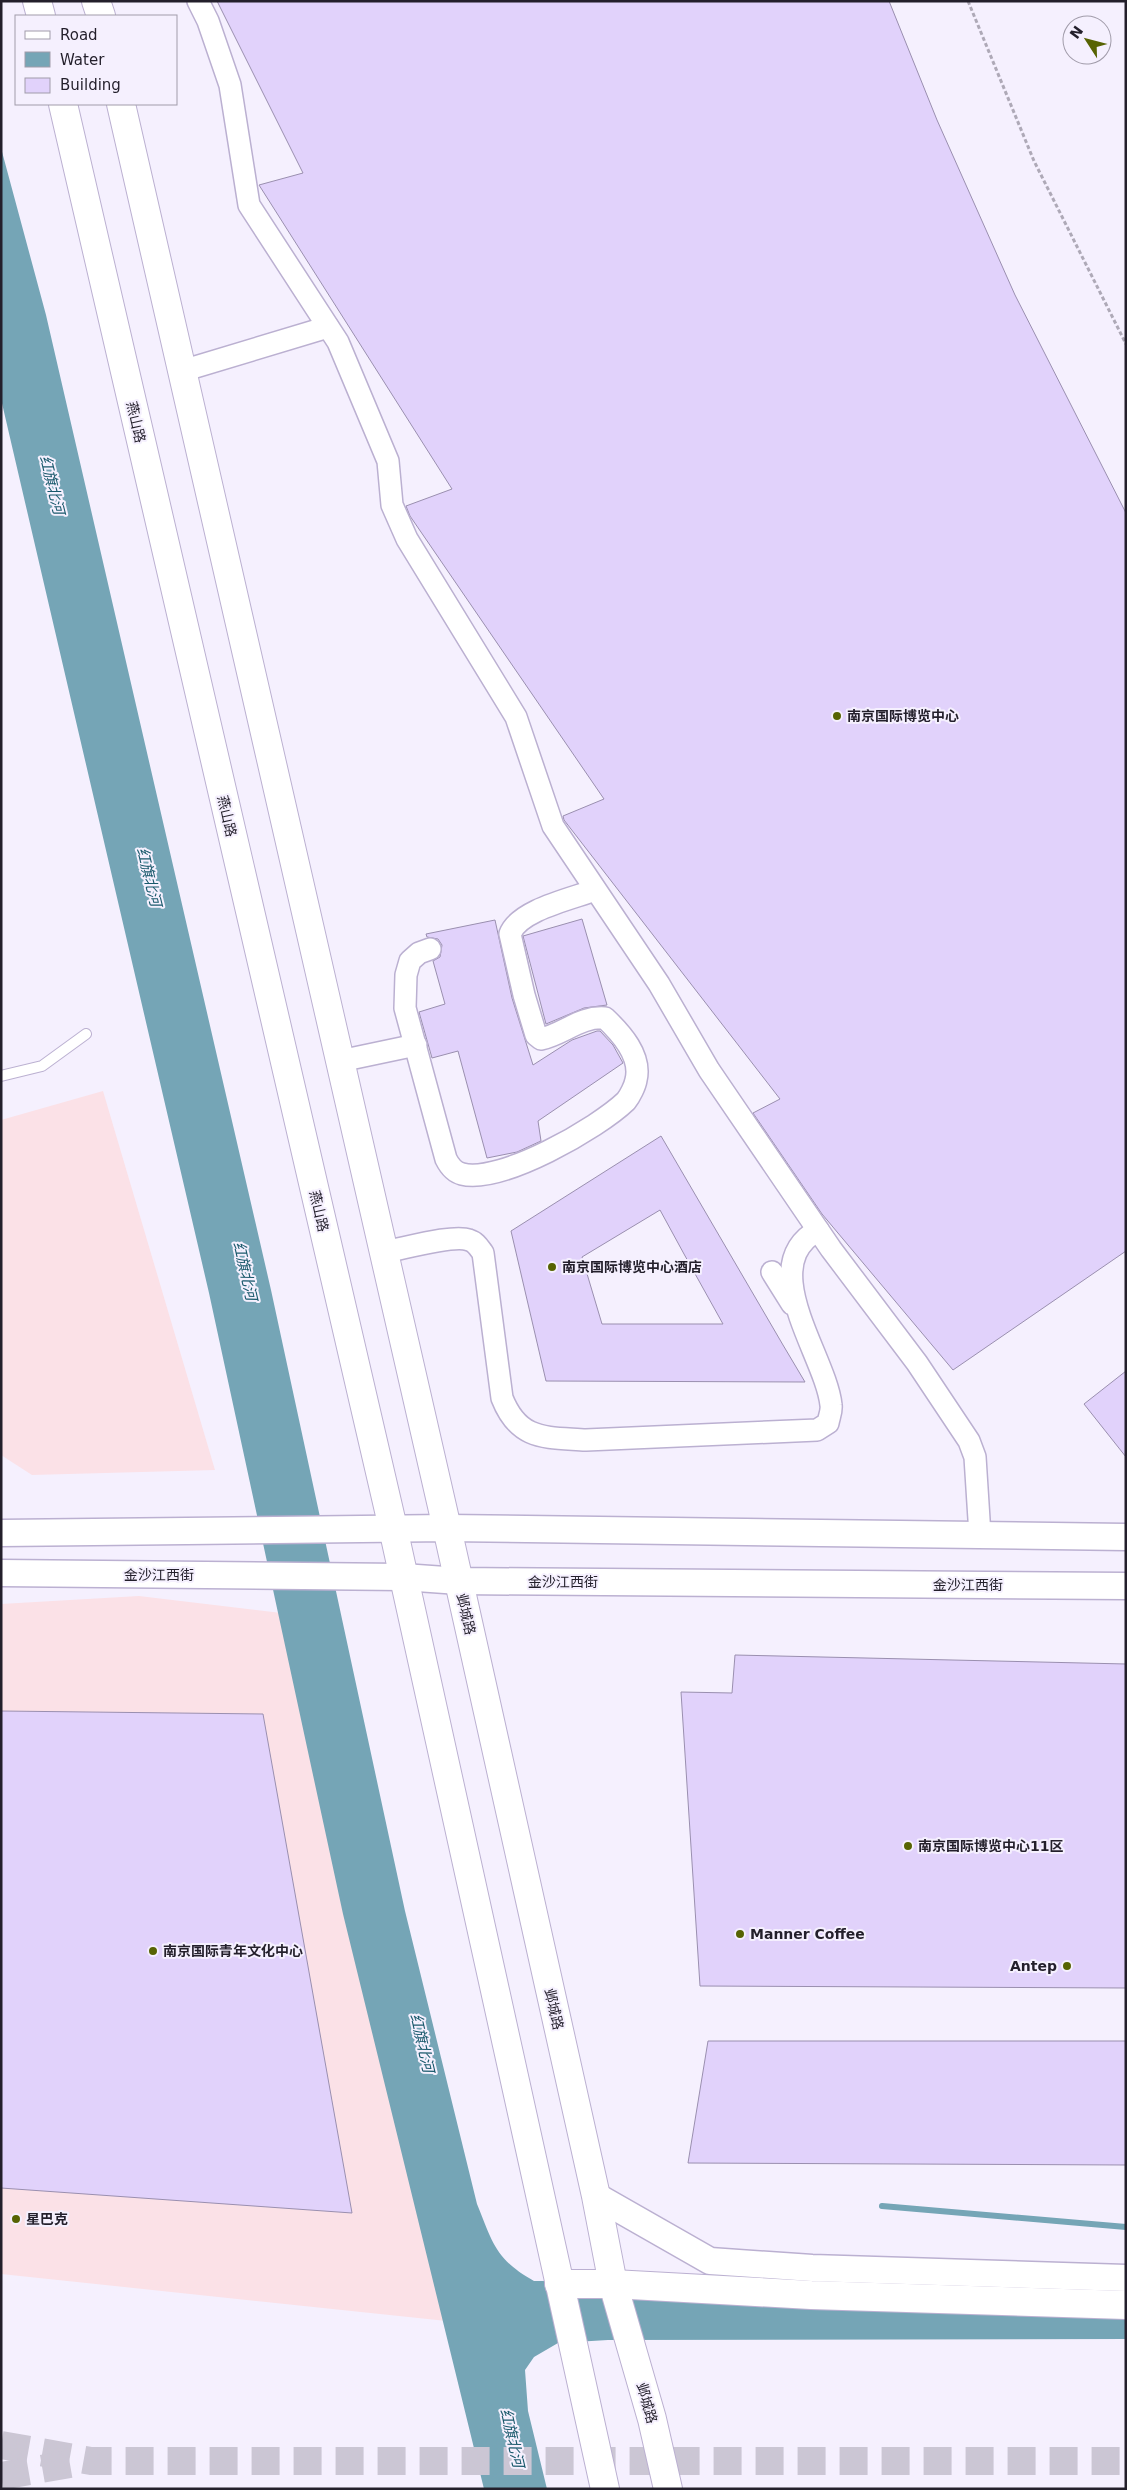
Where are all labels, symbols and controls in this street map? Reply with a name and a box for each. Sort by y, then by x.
legend [15,15,178,105]
north arrow [1062,15,1112,65]
text: N [1067,23,1086,42]
text: Road [60,26,98,44]
text: Water [60,51,105,69]
text: Building [60,76,121,94]
street label: 燕山路 [123,400,149,444]
water label: 红旗北河 [36,454,69,519]
place label: 南京国际博览中心 [847,708,959,724]
marker: 南京国际博览中心 [831,710,843,722]
street label: 燕山路 [214,794,240,838]
water label: 红旗北河 [133,846,166,911]
street label: 燕山路 [306,1189,332,1233]
water label: 红旗北河 [229,1240,261,1305]
place label: 南京国际博览中心酒店 [562,1259,702,1275]
marker: 南京国际博览中心酒店 [546,1261,558,1273]
street label: 金沙江西街 [124,1567,194,1583]
street label: 金沙江西街 [528,1574,598,1590]
street label: 金沙江西街 [933,1577,1003,1593]
street label: 邺城路 [453,1592,479,1636]
place label: 南京国际博览中心11区 [918,1838,1063,1854]
marker: 南京国际博览中心11区 [902,1840,914,1852]
place label: Manner Coffee [750,1926,865,1942]
marker: Manner Coffee [734,1928,746,1940]
place label: 南京国际青年文化中心 [163,1943,303,1959]
marker: 南京国际青年文化中心 [147,1945,159,1957]
place label: Antep [1010,1958,1057,1974]
marker: Antep [1061,1960,1073,1972]
street label: 邺城路 [541,1987,567,2031]
water label: 红旗北河 [406,2012,438,2077]
place label: 星巴克 [26,2211,68,2227]
marker: 星巴克 [10,2213,22,2225]
street label: 邺城路 [634,2381,660,2425]
water label: 红旗北河 [496,2407,528,2472]

